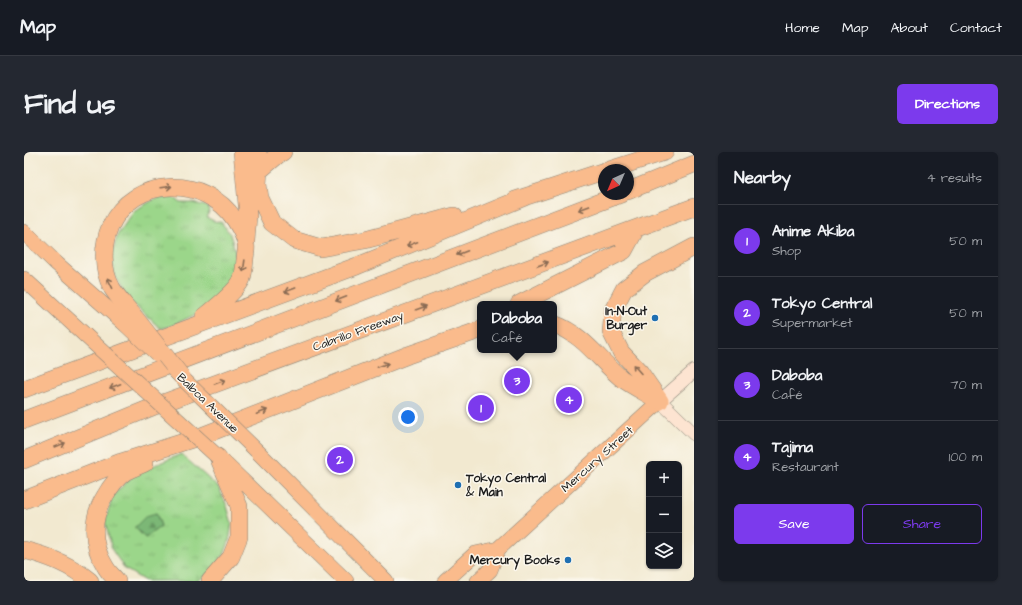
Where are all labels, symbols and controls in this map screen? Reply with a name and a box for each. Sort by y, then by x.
text: Map [20,14,56,41]
text: Home [785,18,820,38]
text: Map [842,18,868,38]
text: About [890,18,928,38]
text: Contact [950,18,1002,38]
button: Directions [897,84,998,124]
text: Find us [24,85,115,124]
north arrow [598,164,634,200]
text: Nearby [734,166,791,190]
text: 4 results [927,169,982,187]
one-way arrow [159,183,172,191]
one-way arrow [578,204,590,212]
text: Anime Akiba [772,221,854,242]
text: 1 [746,232,748,250]
text: 50 m [949,232,982,250]
one-way arrow [406,240,418,248]
text: Shop [772,242,801,260]
one-way arrow [457,250,469,258]
one-way arrow [537,259,549,267]
one-way arrow [240,260,248,273]
one-way arrow [106,278,113,290]
one-way arrow [285,287,297,295]
text: Tokyo Central [772,293,872,314]
one-way arrow [335,296,347,304]
popup [477,301,557,353]
place label: In-N-Out Burger [605,303,647,336]
one-way arrow [415,304,427,312]
text: 2 [743,304,751,322]
text: 50 m [949,304,982,322]
street label: Cabrillo Freeway [310,307,407,357]
text: Daboba [492,308,542,329]
marker: In-N-Out Burger [650,313,660,323]
text: Supermarket [772,314,853,332]
text: Café [492,329,522,347]
one-way arrow [376,360,388,368]
one-way arrow [633,365,642,375]
text: Daboba [772,365,822,386]
pin: 3 [504,366,530,396]
street label: Balboa Avenue [173,369,243,438]
text: 3 [744,376,750,394]
text: 70 m [950,376,982,394]
one-way arrow [214,378,226,386]
one-way arrow [109,382,121,390]
pin: 4 [556,385,582,415]
text: Café [772,386,803,404]
pin: 1 [468,393,494,423]
your location [398,407,418,427]
one-way arrow [255,408,267,416]
street label: Mercury Street [558,422,638,497]
text: Tajima [772,437,813,458]
one-way arrow [54,441,66,448]
pin: 2 [327,445,353,475]
text: 4 [743,448,751,466]
text: 100 m [949,448,982,466]
text: Restaurant [772,458,839,476]
map controls [646,461,682,569]
button: + [646,461,682,497]
place label: Tokyo Central & Main [465,470,546,501]
marker: Tokyo Central & Main [453,480,463,490]
button: − [646,497,682,533]
button: Save [734,504,854,544]
button: Share [862,504,982,544]
button: layers [646,533,682,569]
place label: Mercury Books [470,552,560,570]
marker: Mercury Books [563,555,573,565]

